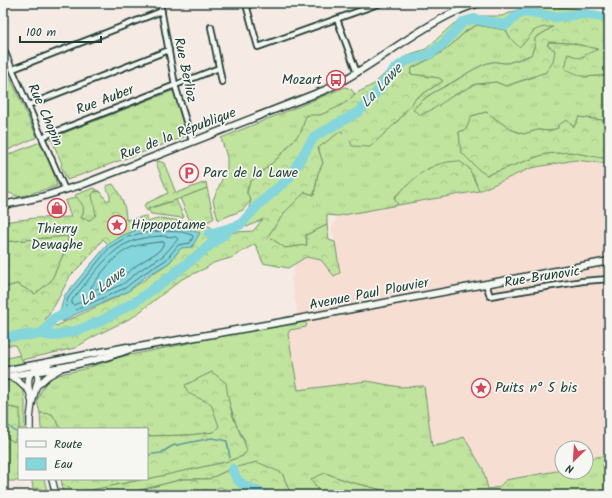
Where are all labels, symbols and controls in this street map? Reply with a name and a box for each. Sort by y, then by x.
scale bar [20,18,101,44]
text: 100 m [26,23,57,42]
street label: Rue Berlioz [167,35,203,105]
water label: La Lawe [355,57,410,114]
place label: Mozart [282,69,323,91]
bus stop icon: Mozart [325,69,347,91]
street label: Rue Auber [73,78,138,121]
street label: Rue Chopin [21,80,69,150]
street label: Rue de la République [117,101,240,166]
parking icon: Parc de la Lawe [178,162,200,184]
place label: Parc de la Lawe [203,162,299,184]
shop icon: Thierry Dewaghe [46,197,68,219]
place icon: Hippopotame [106,214,128,236]
place label: Hippopotame [131,214,207,236]
place label: Thierry Dewaghe [31,218,84,256]
street label: Rue Brunovic [503,260,581,294]
water label: La Lawe [74,261,133,313]
street label: Avenue Paul Plouvier [307,271,432,316]
place icon: Puits n° 5 bis [470,377,492,399]
place label: Puits n° 5 bis [495,377,577,399]
legend [18,428,148,480]
text: Route [54,435,83,454]
north arrow [554,440,594,480]
text: Eau [54,455,73,474]
text: N [563,459,577,478]

